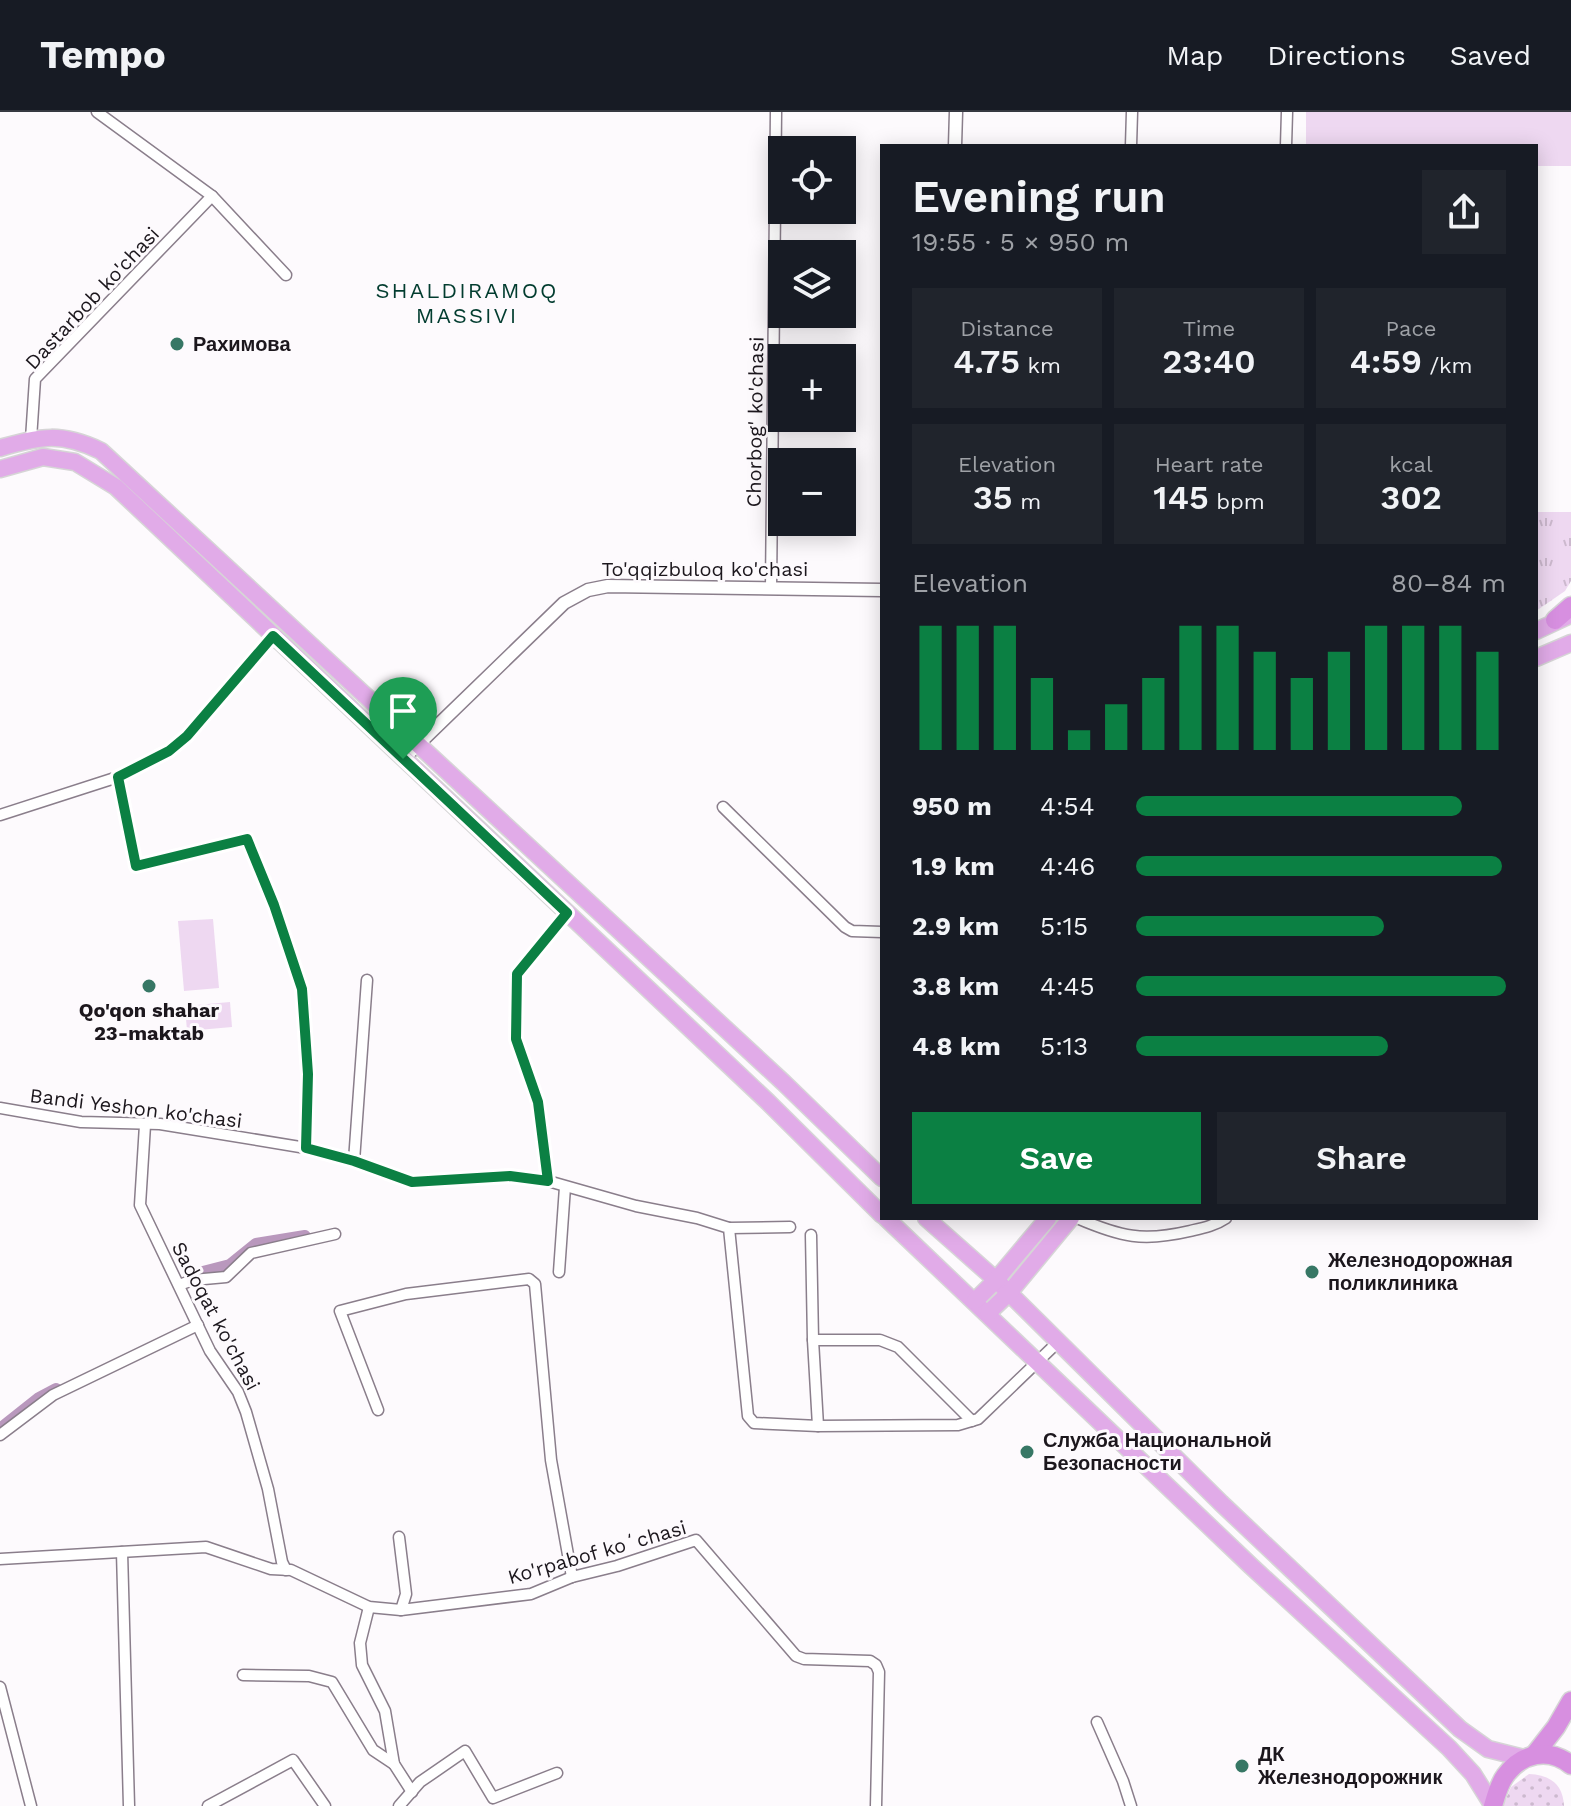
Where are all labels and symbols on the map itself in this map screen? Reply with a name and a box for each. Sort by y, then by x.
street label: Dastarbob ko'chasi [20,222,164,374]
district label: SHALDIRAMOQ MASSIVI [375,278,559,328]
place label: Рахимова [193,332,291,356]
marker: Рахимова [168,335,186,353]
street label: Chorbog' ko'chasi [742,336,768,508]
street label: To'qqizbuloq ko'chasi [602,557,808,581]
pin [369,677,437,759]
marker: Qo'qon shahar 23-maktab [140,977,158,995]
place label: Qo'qon shahar 23-maktab [79,998,220,1045]
street label: Bandi Yeshon ko'chasi [28,1083,244,1133]
street label: Sadoqat ko'chasi [167,1238,265,1394]
place label: Железнодорожная поликлиника [1327,1248,1513,1295]
marker: Железнодорожная поликлиника [1303,1263,1321,1281]
place label: Служба Национальной Безопасности [1043,1428,1272,1475]
marker: Служба Национальной Безопасности [1018,1443,1036,1461]
street label: Ko'rpabof koʻchasi [505,1515,689,1589]
place label: ДК Железнодорожник [1257,1742,1443,1789]
marker: ДК Железнодорожник [1233,1757,1251,1775]

